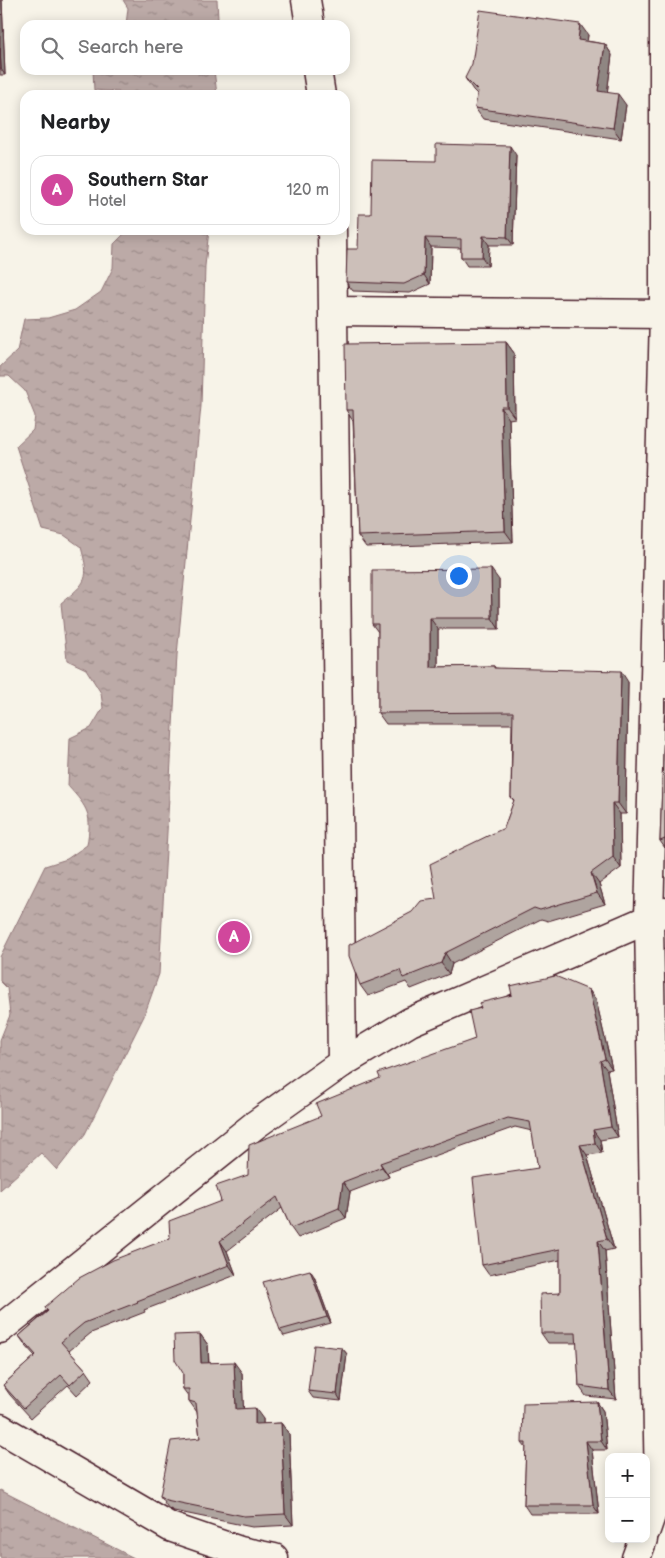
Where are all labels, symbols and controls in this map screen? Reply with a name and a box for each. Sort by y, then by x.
search box [20,20,350,75]
icon: search [38,34,66,62]
text: Search here [78,36,183,59]
text: Nearby [40,110,110,135]
text: Southern Star [88,169,208,192]
text: A [52,181,62,200]
text: 120 m [286,181,329,200]
text: Hotel [88,192,126,211]
your location [446,563,472,589]
pin: A [218,918,250,956]
map controls [605,1453,650,1543]
button: + [605,1453,650,1498]
button: − [605,1498,650,1543]

